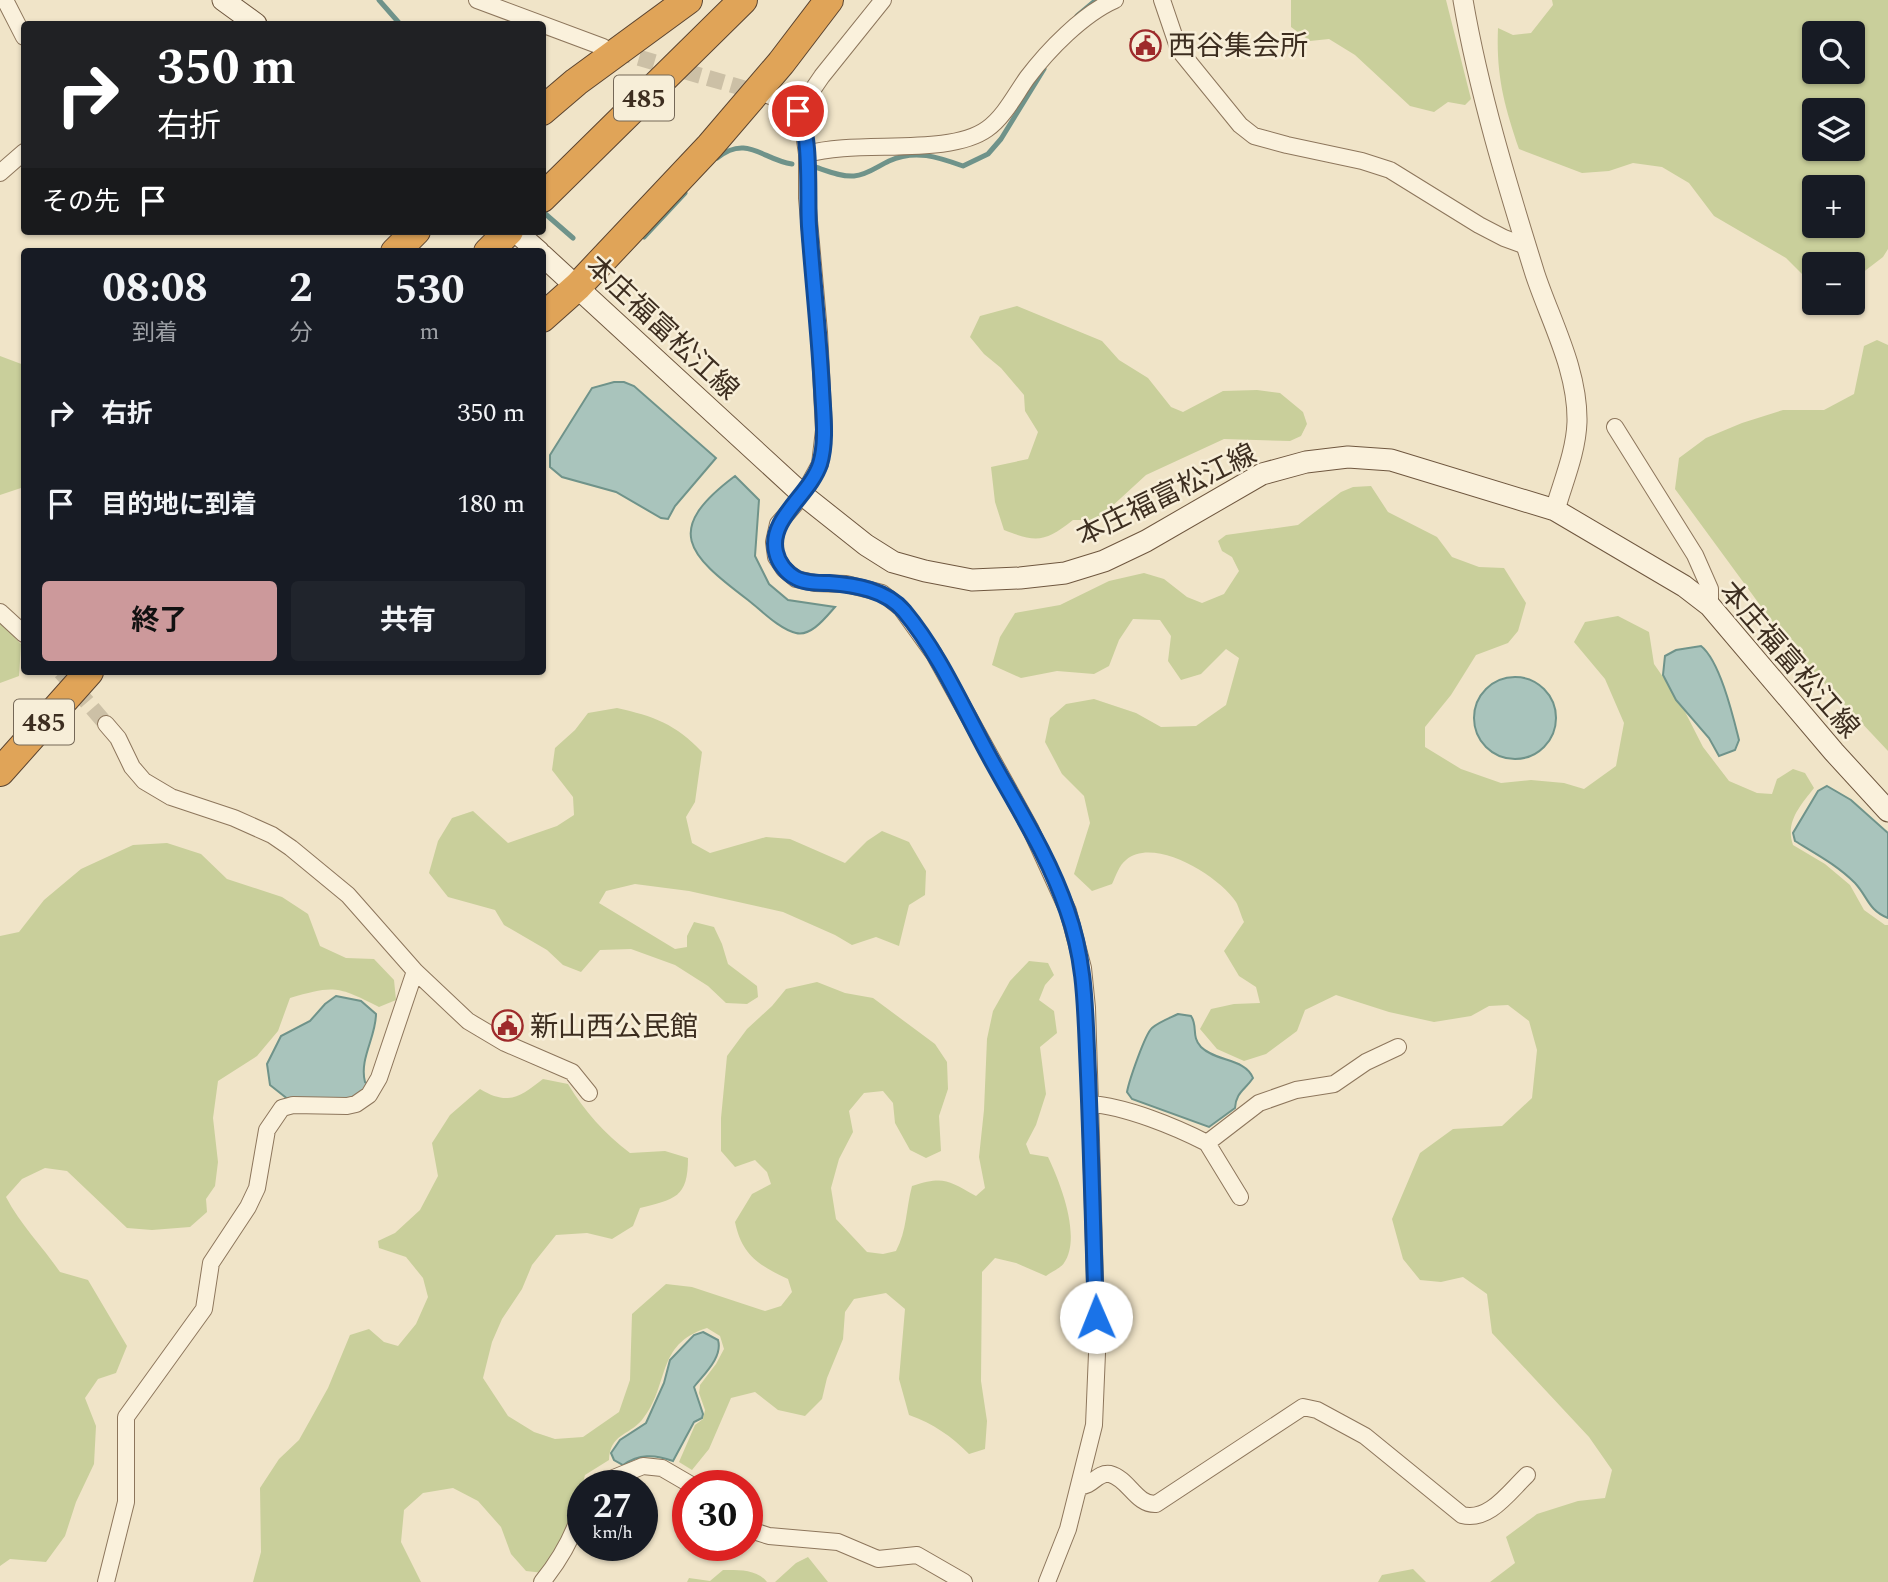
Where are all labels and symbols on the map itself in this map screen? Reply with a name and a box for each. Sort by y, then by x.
place label: 西谷集会所 [1168,25,1308,68]
public building icon: 西谷集会所 [1128,28,1162,62]
road number: 485 [614,76,674,120]
pin [768,81,828,141]
street label: 本庄福富松江線 [576,246,748,411]
street label: 本庄福富松江線 [1069,433,1264,558]
street label: 本庄福富松江線 [1708,572,1869,748]
road number: 485 [14,700,74,744]
place label: 新山西公民館 [530,1006,698,1049]
public building icon: 新山西公民館 [490,1009,524,1043]
position arrow [1059,1280,1133,1354]
speed limit sign: 30 [672,1470,763,1561]

